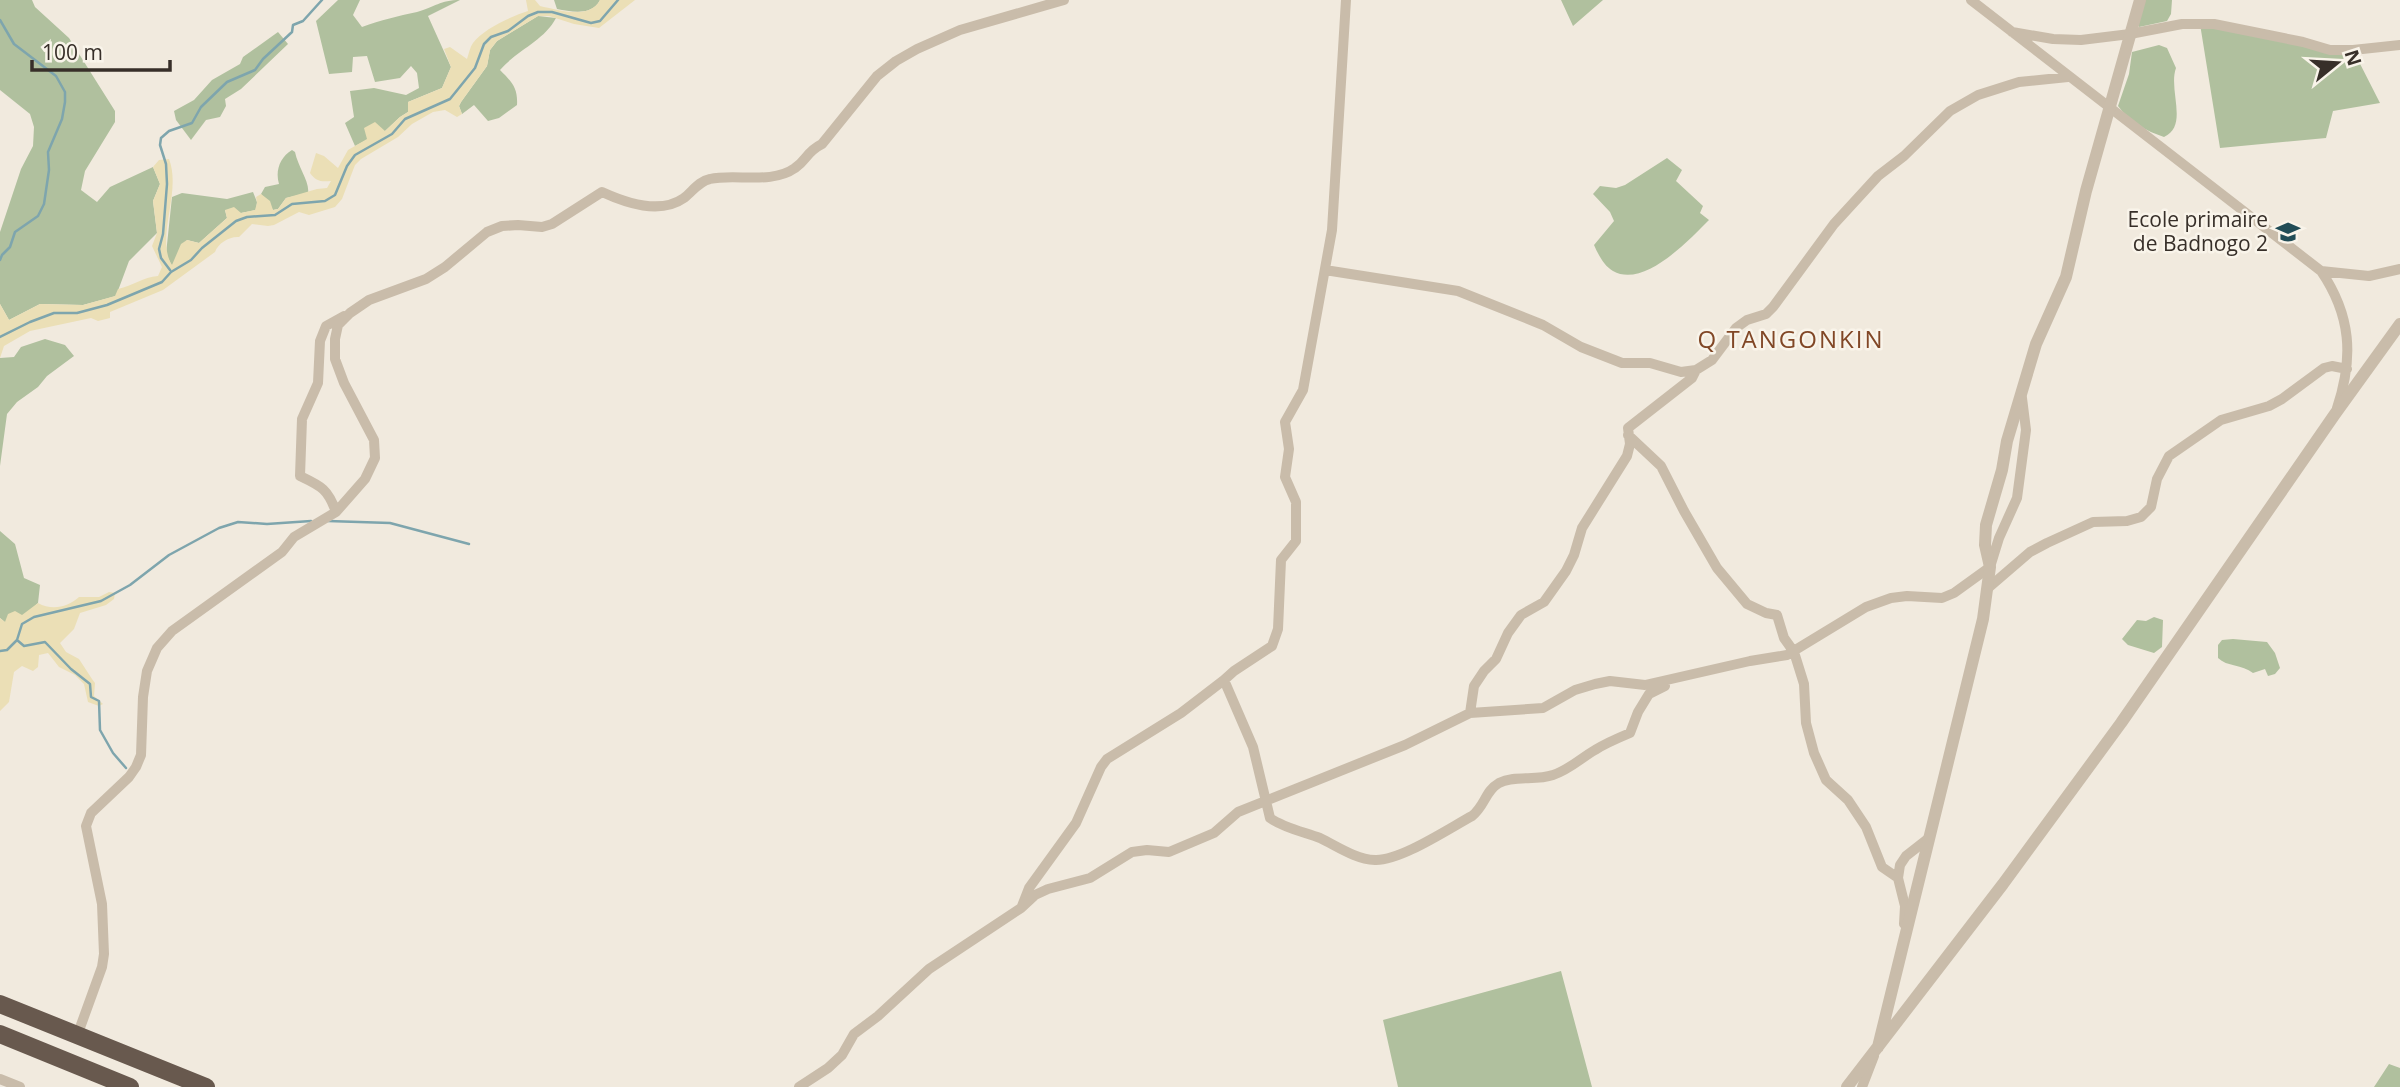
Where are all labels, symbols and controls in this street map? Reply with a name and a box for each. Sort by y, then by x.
scale bar [32,28,170,72]
north arrow [2302,28,2372,98]
text: 100 m [42,38,103,66]
text: N [2338,46,2368,69]
place label: Ecole primaire de Badnogo 2 [2128,205,2268,257]
school or university icon: Ecole primaire de Badnogo 2 [2274,218,2302,246]
district label: Q TANGONKIN [1697,322,1885,355]

